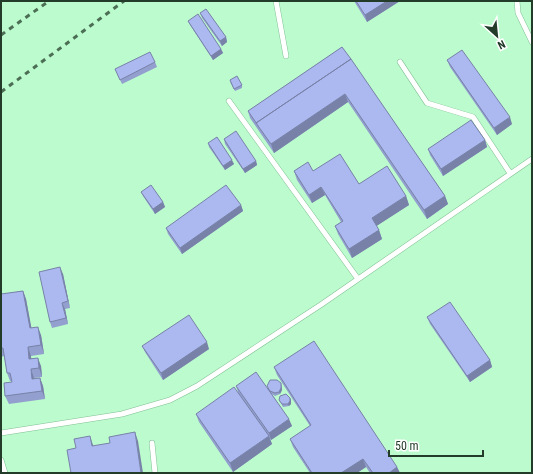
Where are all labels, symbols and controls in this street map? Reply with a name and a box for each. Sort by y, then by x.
north arrow [477,16,517,56]
text: N [495,37,507,52]
scale bar [389,432,483,458]
text: 50 m [395,439,419,453]

